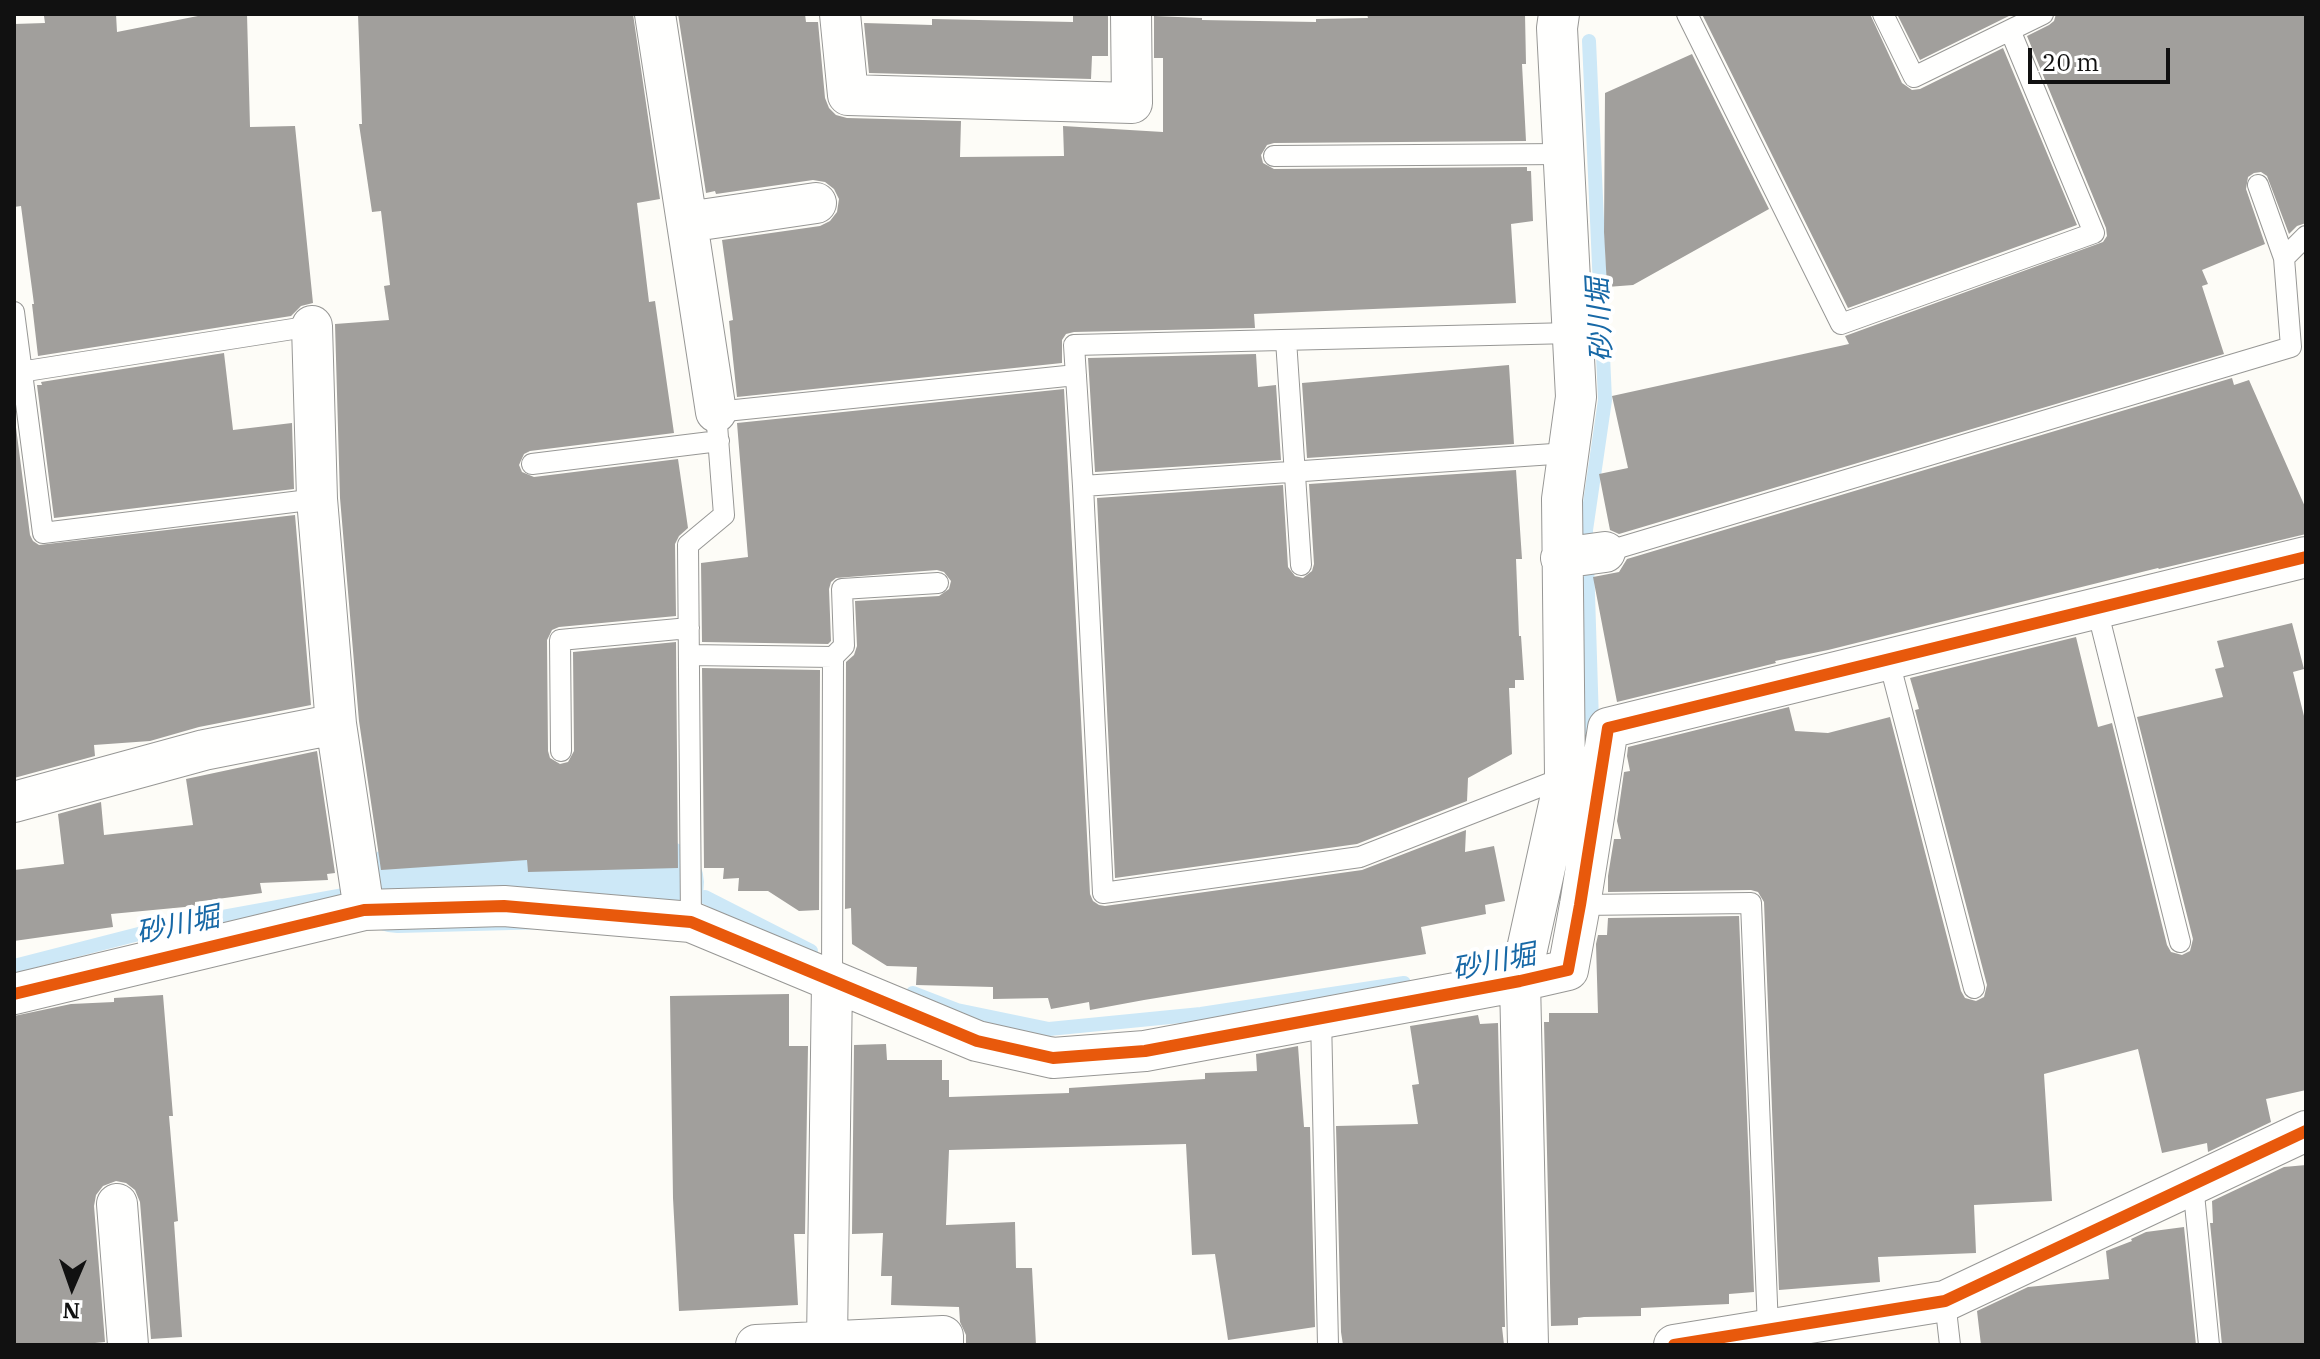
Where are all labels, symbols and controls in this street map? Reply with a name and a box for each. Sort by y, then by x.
scale bar [2032,32,2174,82]
text: 20 m [2042,46,2099,78]
water label: 砂川堀 [1582,277,1620,363]
water label: 砂川堀 [133,901,223,951]
water label: 砂川堀 [1450,938,1538,988]
north arrow [32,1247,112,1327]
text: N [62,1297,80,1326]

